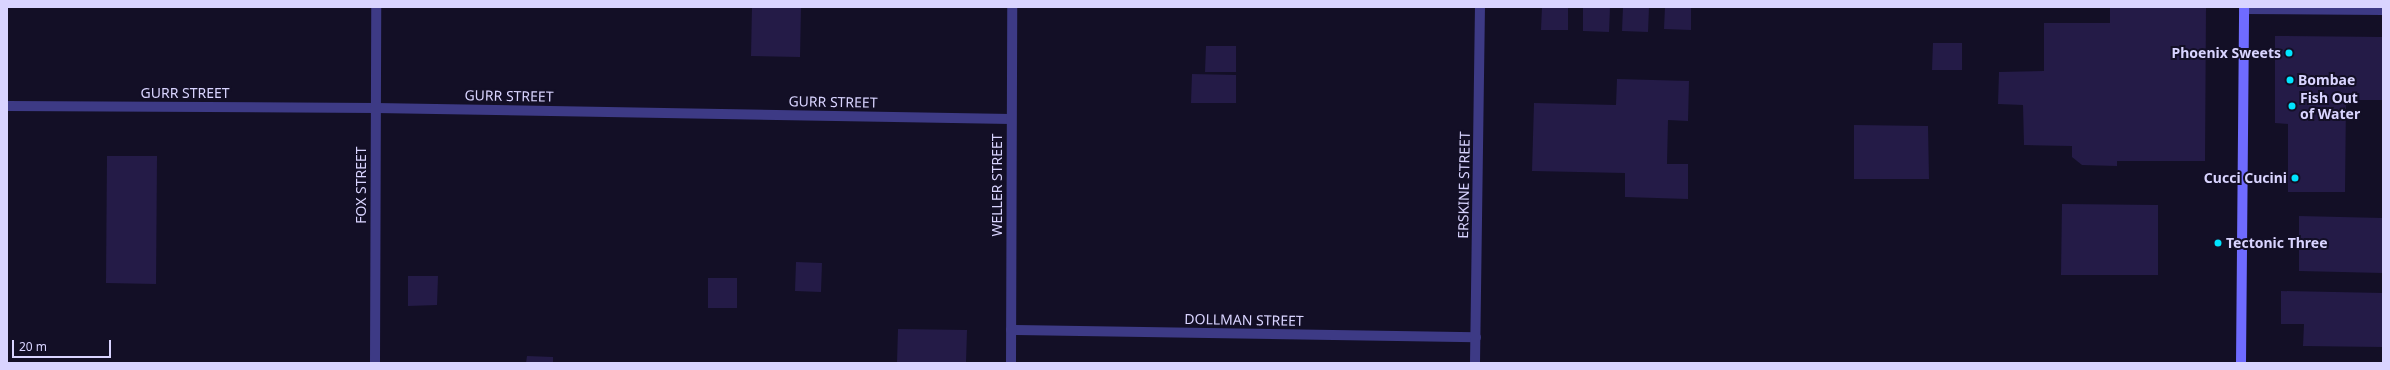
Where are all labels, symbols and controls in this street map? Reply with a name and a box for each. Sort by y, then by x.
place label: Phoenix Sweets [2172,45,2281,61]
marker: Phoenix Sweets [2284,48,2294,58]
place label: Bombae [2298,72,2355,88]
marker: Bombae [2285,75,2295,85]
street label: GURR STREET [140,85,230,101]
street label: GURR STREET [464,87,554,105]
place label: Fish Out of Water [2300,90,2360,122]
street label: GURR STREET [788,93,878,111]
marker: Fish Out of Water [2287,101,2297,111]
street label: ERSKINE STREET [1455,131,1473,239]
street label: WELLER STREET [989,133,1005,237]
street label: FOX STREET [353,146,369,224]
place label: Cucci Cucini [2204,170,2287,186]
marker: Cucci Cucini [2290,173,2300,183]
place label: Tectonic Three [2226,235,2328,251]
marker: Tectonic Three [2213,238,2223,248]
street label: DOLLMAN STREET [1184,311,1304,329]
scale bar [14,332,113,358]
text: 20 m [19,338,47,355]

